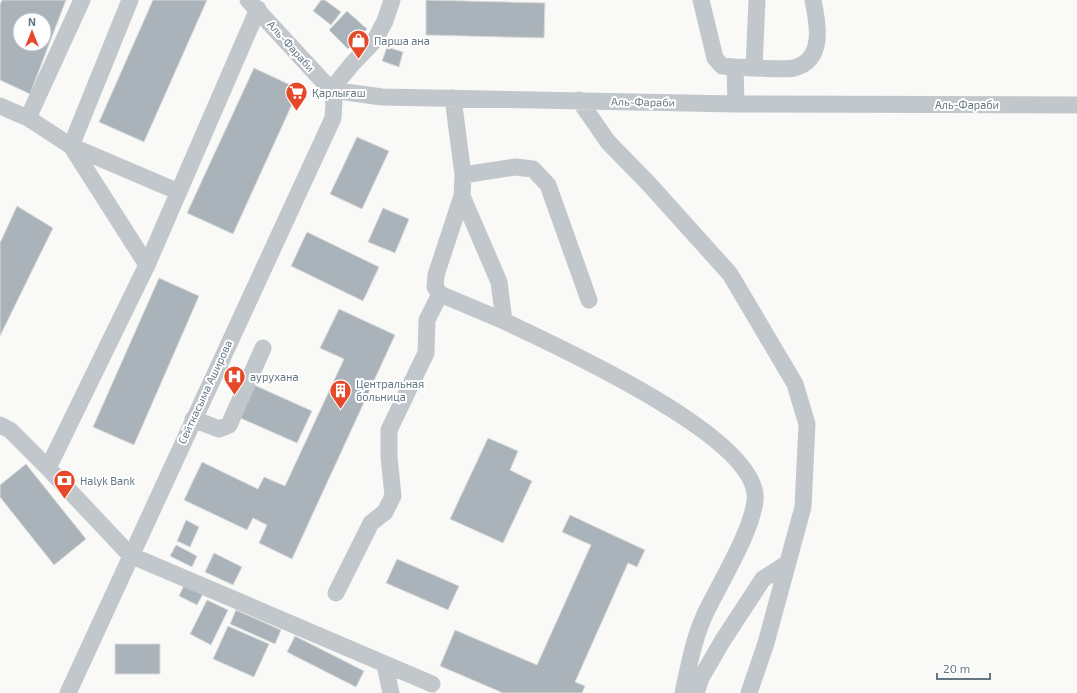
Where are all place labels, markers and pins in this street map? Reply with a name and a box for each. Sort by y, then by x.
shop icon: Парша ана [346,28,372,61]
place label: Парша ана [374,34,430,47]
supermarket icon: Қарлығаш [283,80,309,113]
place label: Қарлығаш [312,86,366,99]
hospital icon: аурухана [222,364,248,397]
place label: аурухана [250,370,299,384]
building icon: Центральная больница [327,377,353,410]
place label: Центральная больница [356,377,424,403]
bank icon: Halyk Bank [52,468,78,501]
place label: Halyk Bank [80,474,135,487]

